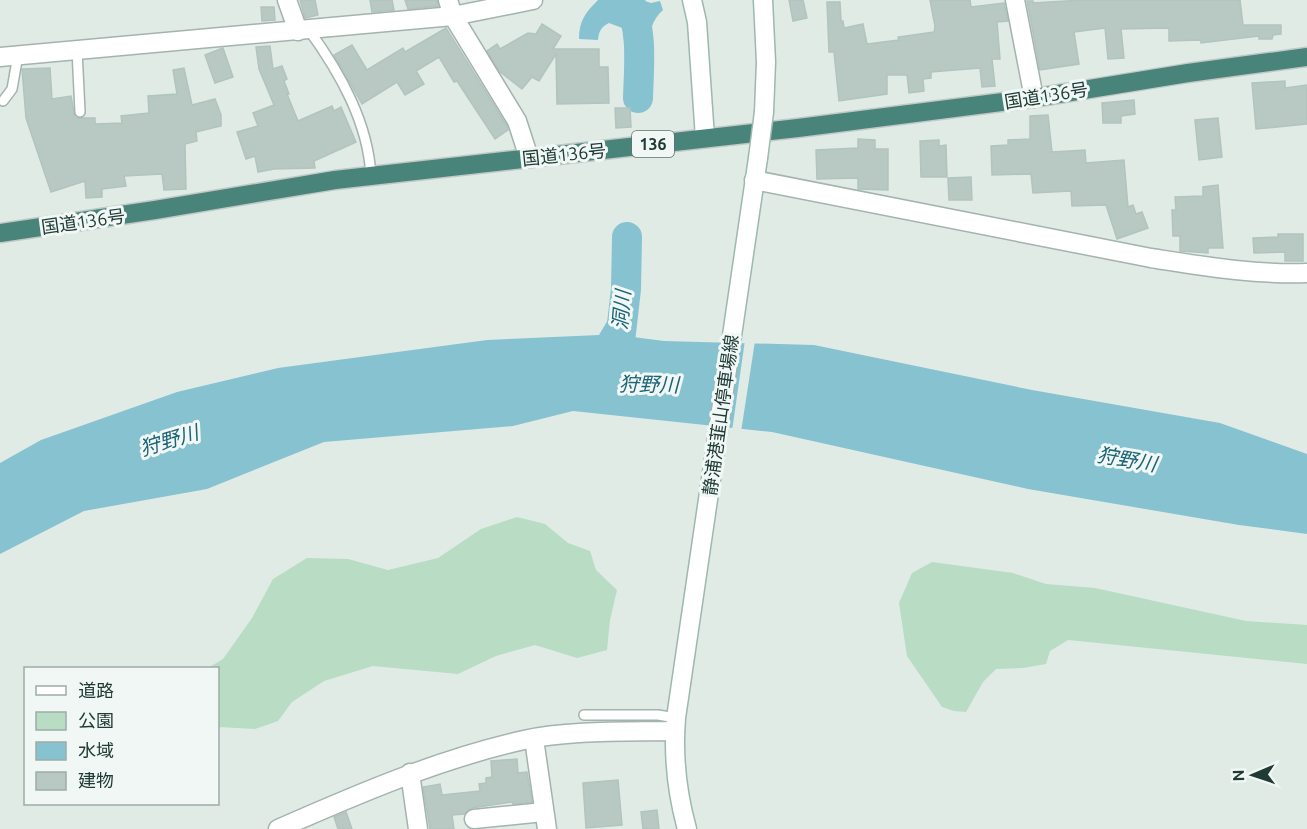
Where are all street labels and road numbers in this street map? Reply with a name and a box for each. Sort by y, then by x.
street label: 国道136号 [1003,79,1089,111]
road number: 136 [632,131,674,157]
street label: 国道136号 [521,140,607,168]
street label: 国道136号 [40,205,126,237]
street label: 静浦港韮山停車場線 [699,333,741,497]

